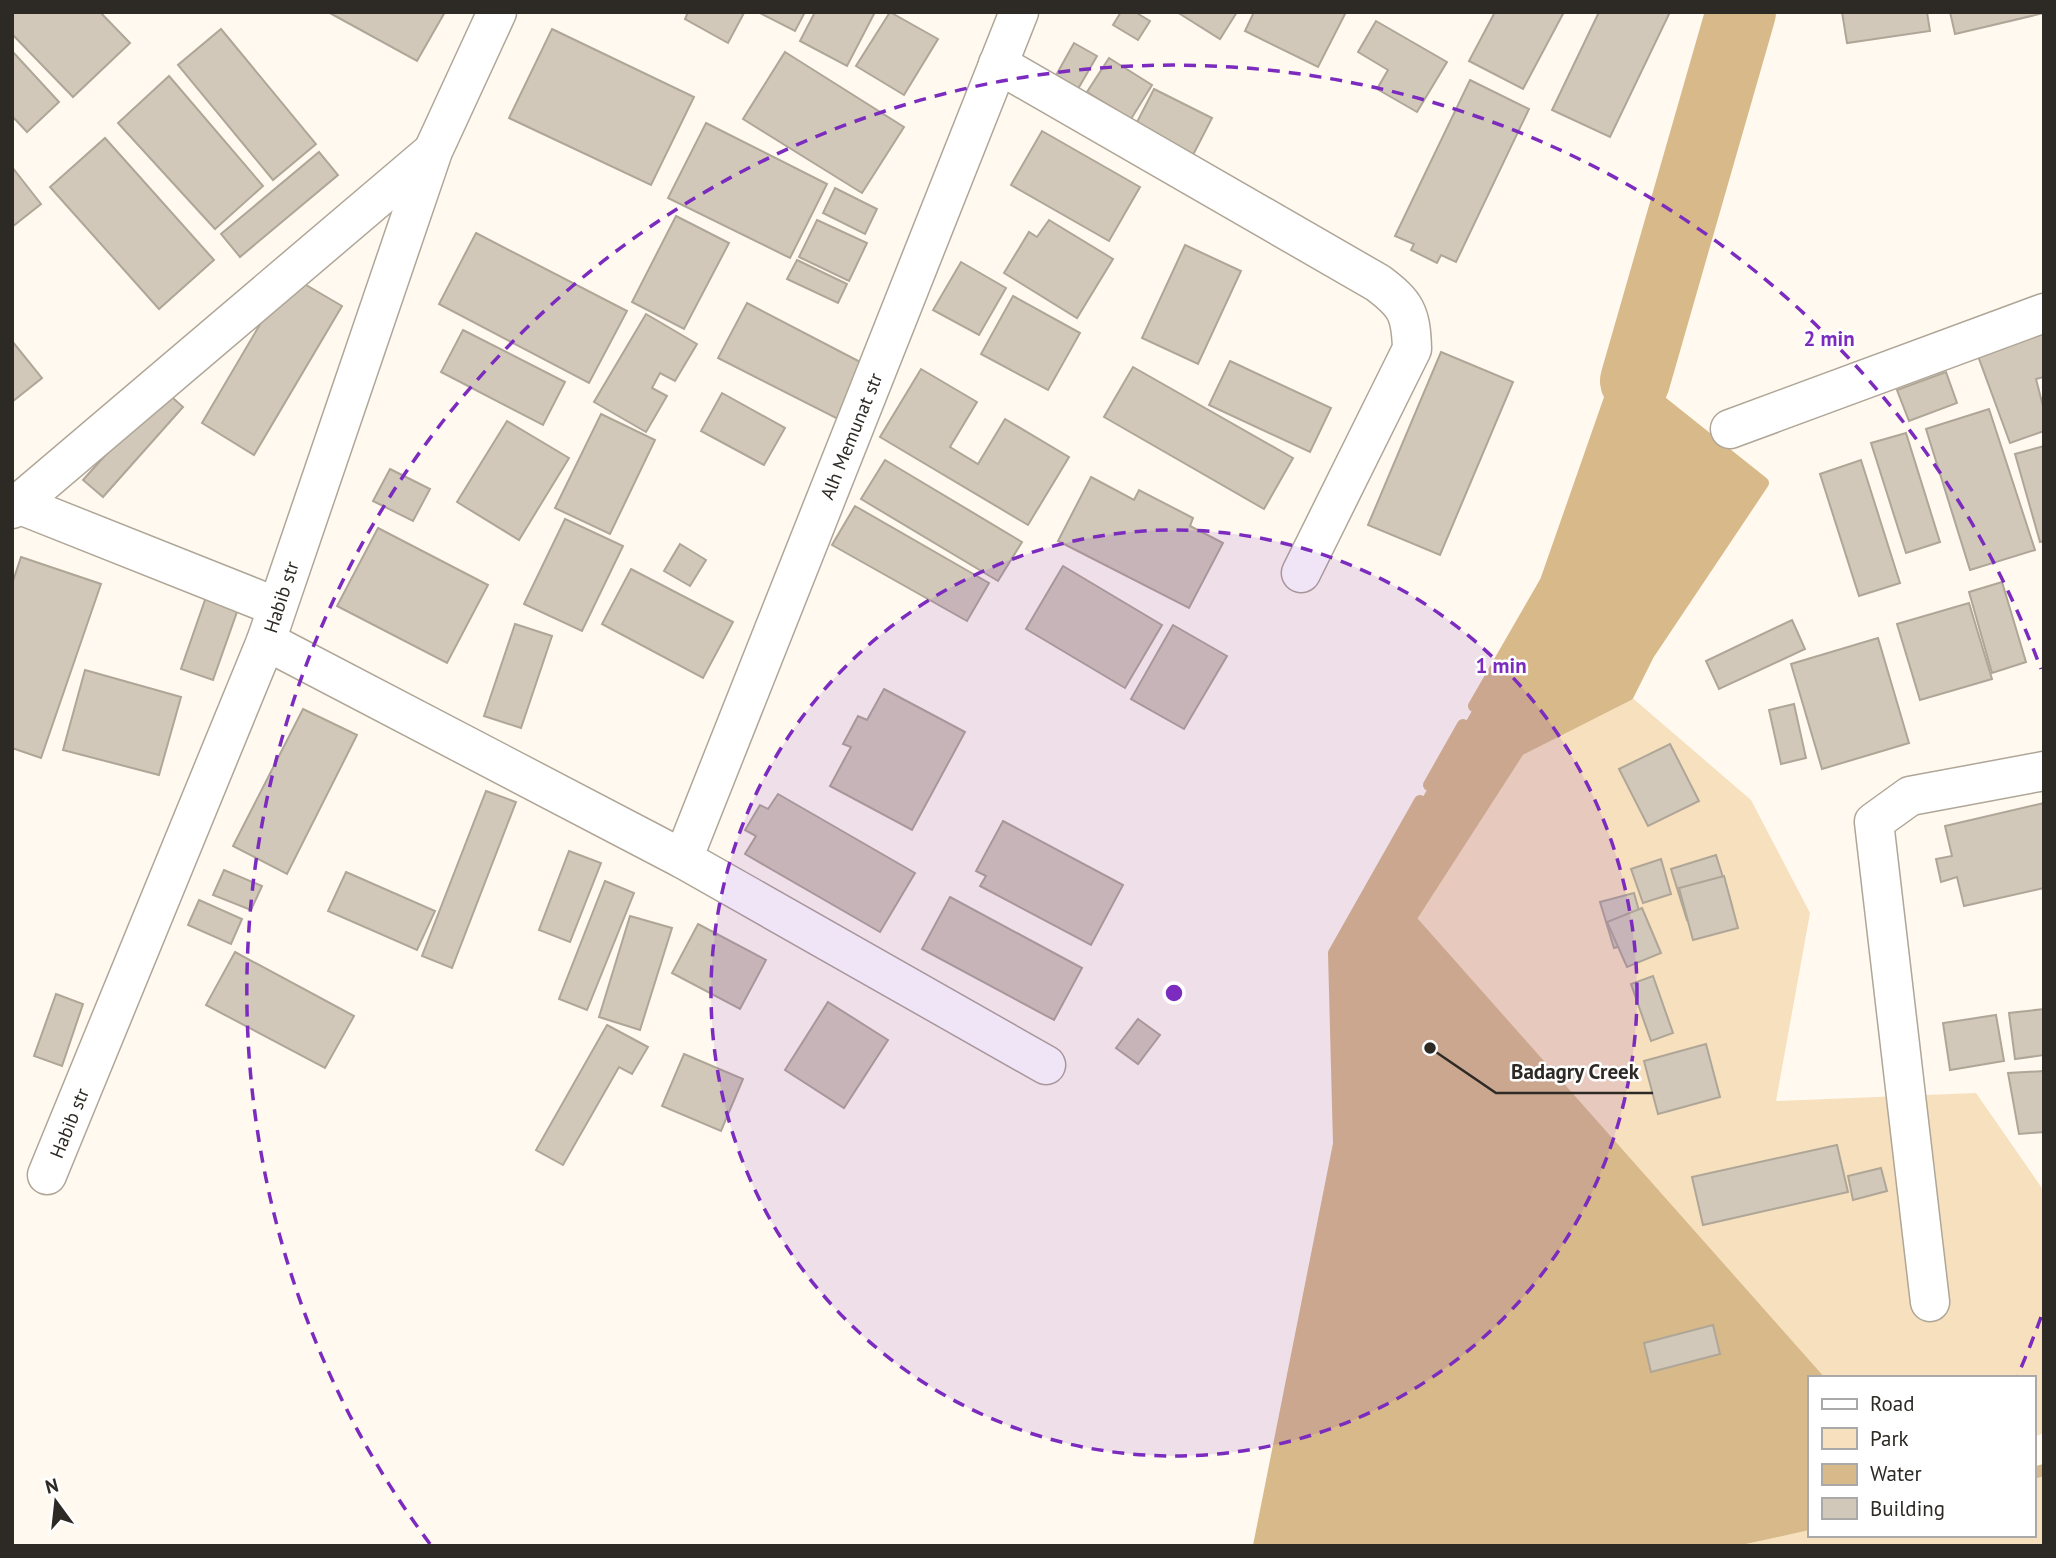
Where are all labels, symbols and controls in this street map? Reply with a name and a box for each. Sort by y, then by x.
text: 2 min [1803,325,1855,352]
street label: Alh Memunat str [815,369,888,503]
street label: Habib str [258,558,304,636]
text: 1 min [1475,652,1527,679]
centre of rings [1162,981,1186,1005]
callout: Badagry Creek [1496,1051,1653,1093]
text: Badagry Creek [1511,1058,1640,1085]
street label: Habib str [44,1084,94,1162]
legend [1808,1376,2035,1537]
text: Road [1870,1390,1914,1417]
text: Park [1870,1425,1909,1452]
text: Water [1870,1460,1922,1487]
north arrow [21,1467,91,1537]
text: N [42,1472,61,1499]
text: Building [1870,1495,1945,1522]

